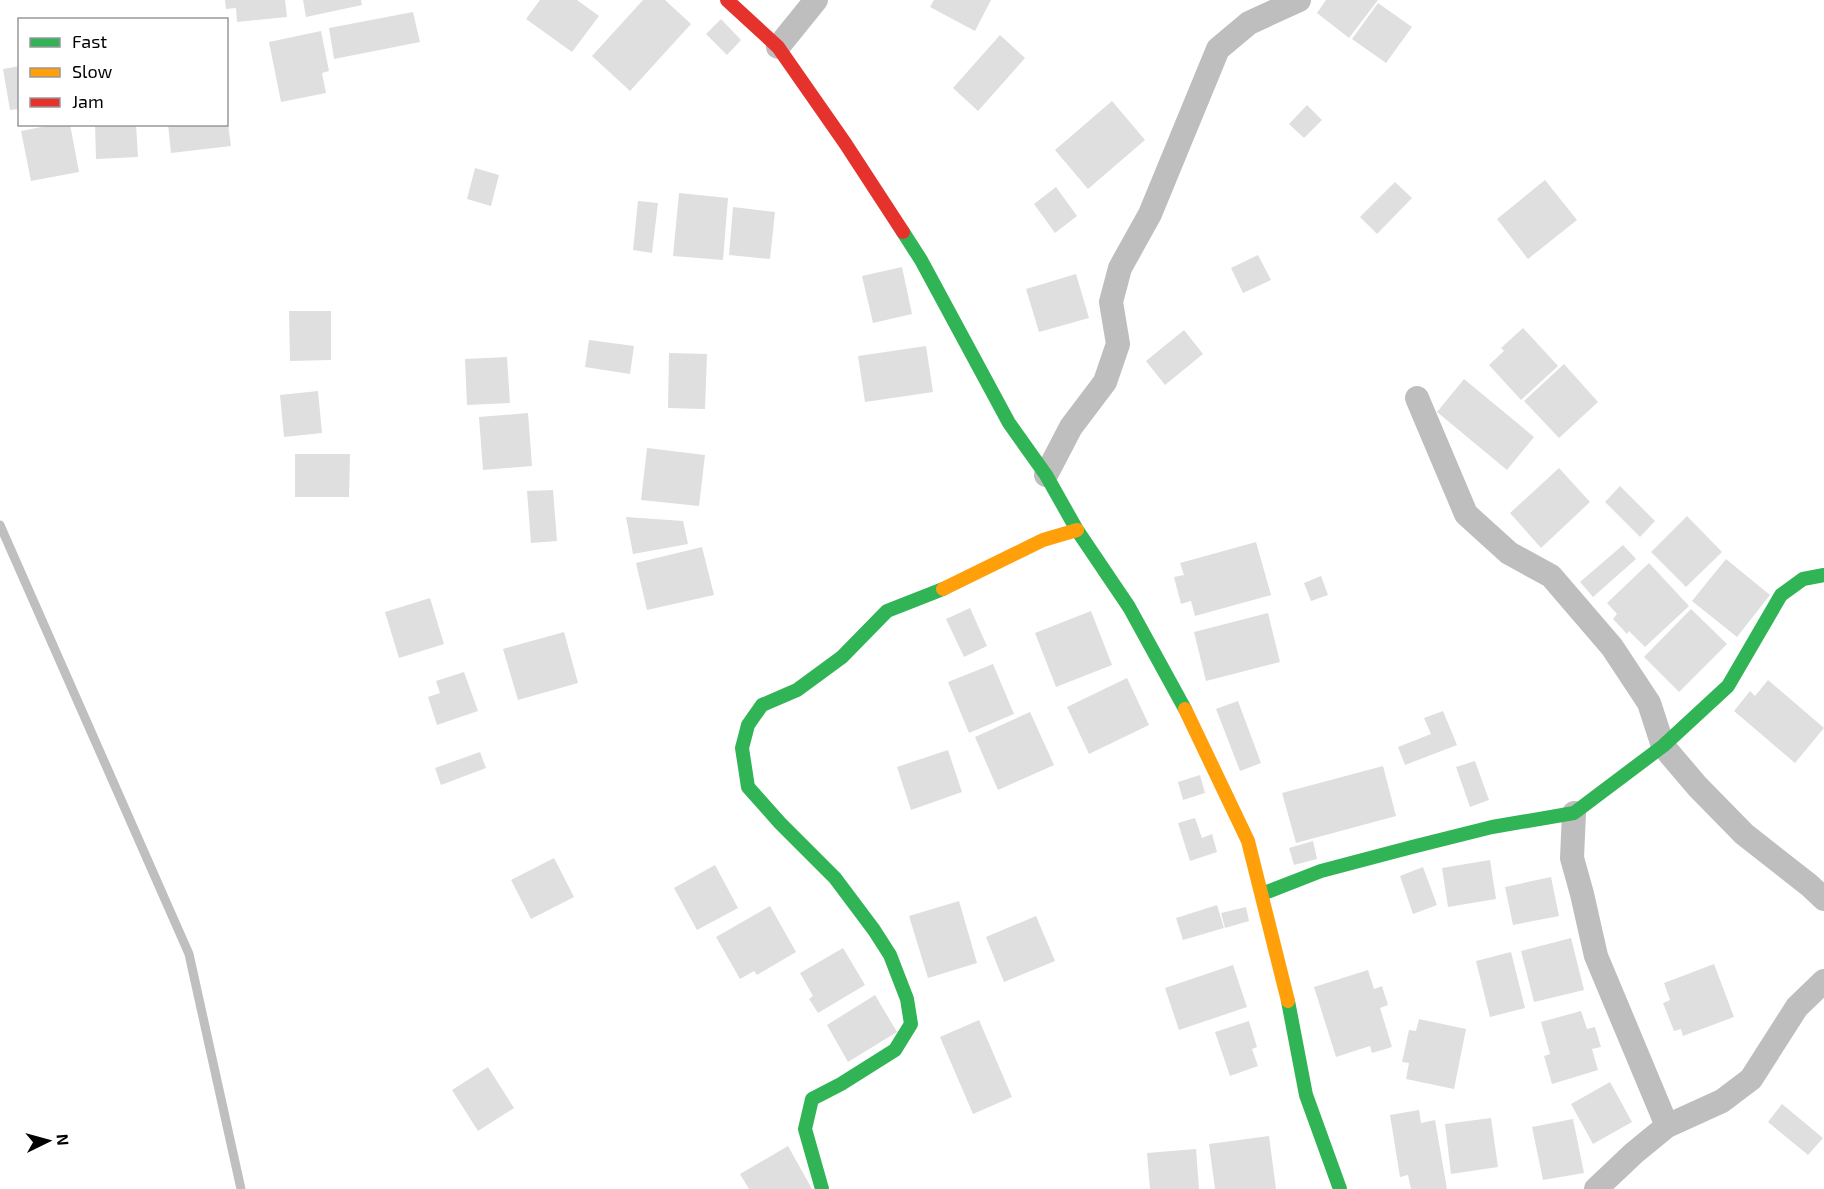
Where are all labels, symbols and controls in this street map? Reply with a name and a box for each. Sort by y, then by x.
legend [18,18,228,126]
text: Fast [72,30,107,52]
text: Slow [72,60,113,82]
text: Jam [72,90,104,112]
north arrow [18,1111,78,1171]
text: N [53,1133,73,1146]

